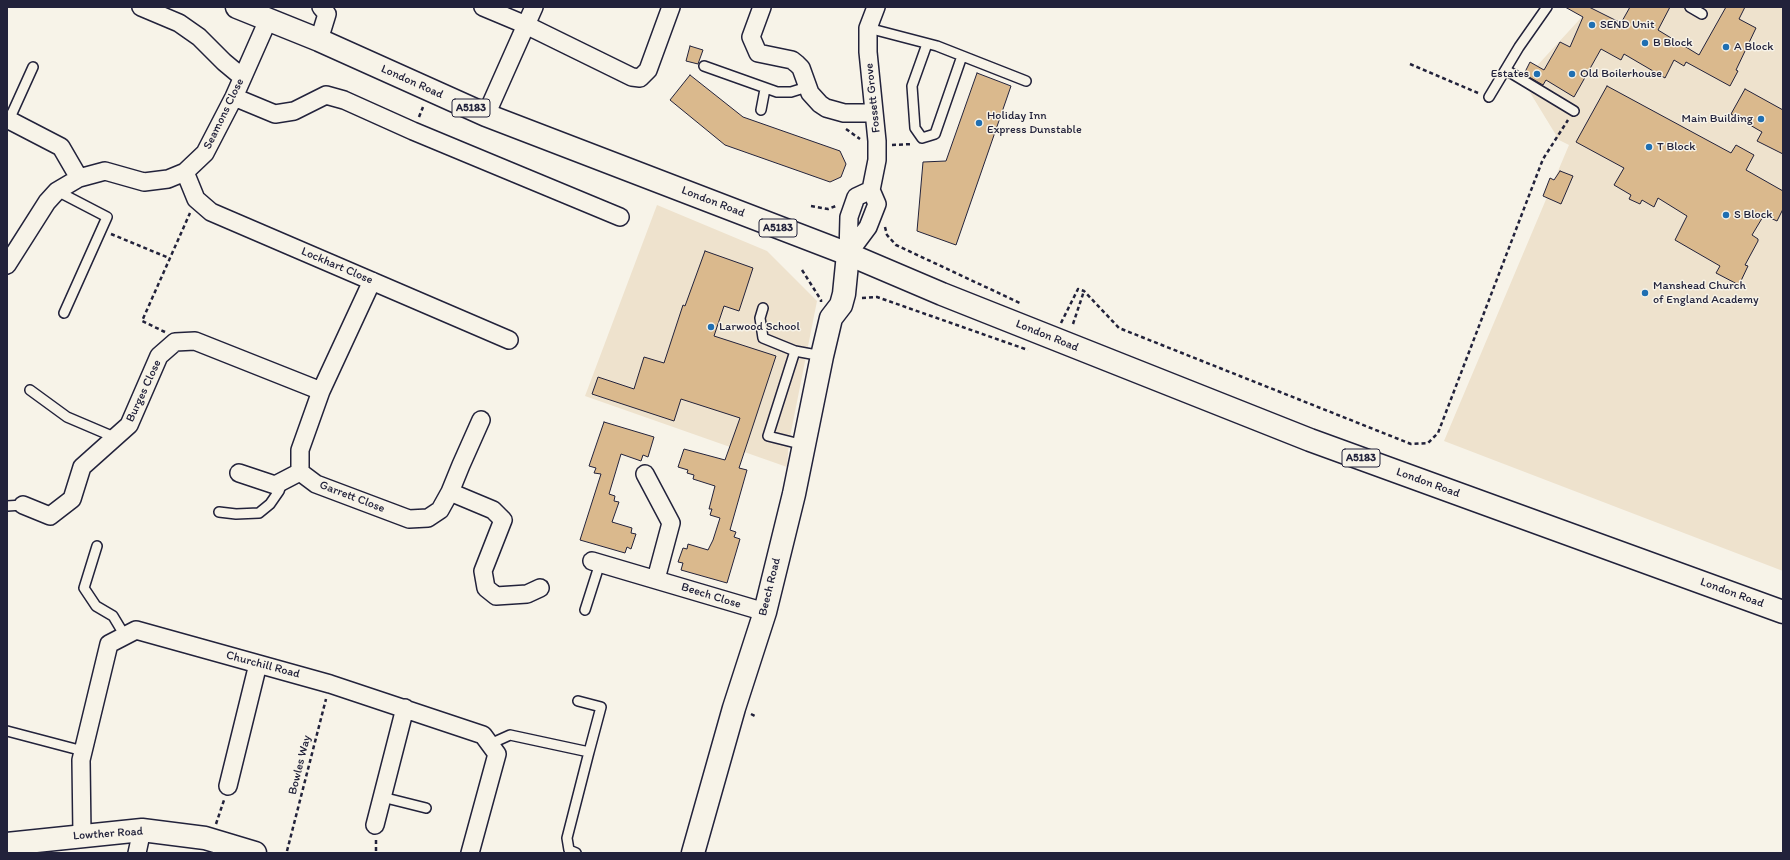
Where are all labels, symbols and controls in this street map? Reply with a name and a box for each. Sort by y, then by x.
place label: SEND Unit [1600,18,1654,32]
marker: SEND Unit [1587,20,1597,30]
place label: B Block [1653,36,1692,50]
marker: B Block [1640,38,1650,48]
place label: A Block [1734,40,1773,54]
marker: A Block [1721,42,1731,52]
street label: London Road [379,62,445,102]
street label: Fossett Grove [862,62,884,134]
place label: Estates [1491,67,1529,81]
place label: Old Boilerhouse [1580,67,1662,81]
marker: Estates [1532,69,1542,79]
marker: Old Boilerhouse [1567,69,1577,79]
street label: Seamons Close [201,76,247,152]
road number: A5183 [452,99,490,117]
place label: Holiday Inn Express Dunstable [987,109,1082,137]
place label: Main Building [1681,112,1753,126]
marker: Main Building [1756,114,1766,124]
marker: Holiday Inn Express Dunstable [974,118,984,128]
place label: T Block [1657,140,1695,154]
marker: T Block [1644,142,1654,152]
street label: London Road [679,183,747,221]
place label: S Block [1734,208,1772,222]
marker: S Block [1721,210,1731,220]
road number: A5183 [759,219,797,237]
street label: Lockhart Close [299,244,375,288]
place label: Manshead Church of England Academy [1653,279,1759,307]
marker: Manshead Church of England Academy [1640,288,1650,298]
street label: London Road [1013,317,1081,355]
place label: Larwood School [719,320,800,334]
marker: Larwood School [706,322,716,332]
street label: Burges Close [123,357,165,425]
road number: A5183 [1342,449,1380,467]
street label: London Road [1394,465,1462,501]
street label: Garrett Close [317,478,387,516]
street label: Beech Road [756,556,784,618]
street label: London Road [1698,575,1766,611]
street label: Beech Close [679,580,743,612]
street label: Churchill Road [225,648,301,682]
street label: Bowles Way [286,734,314,796]
street label: Lowther Road [72,824,144,844]

